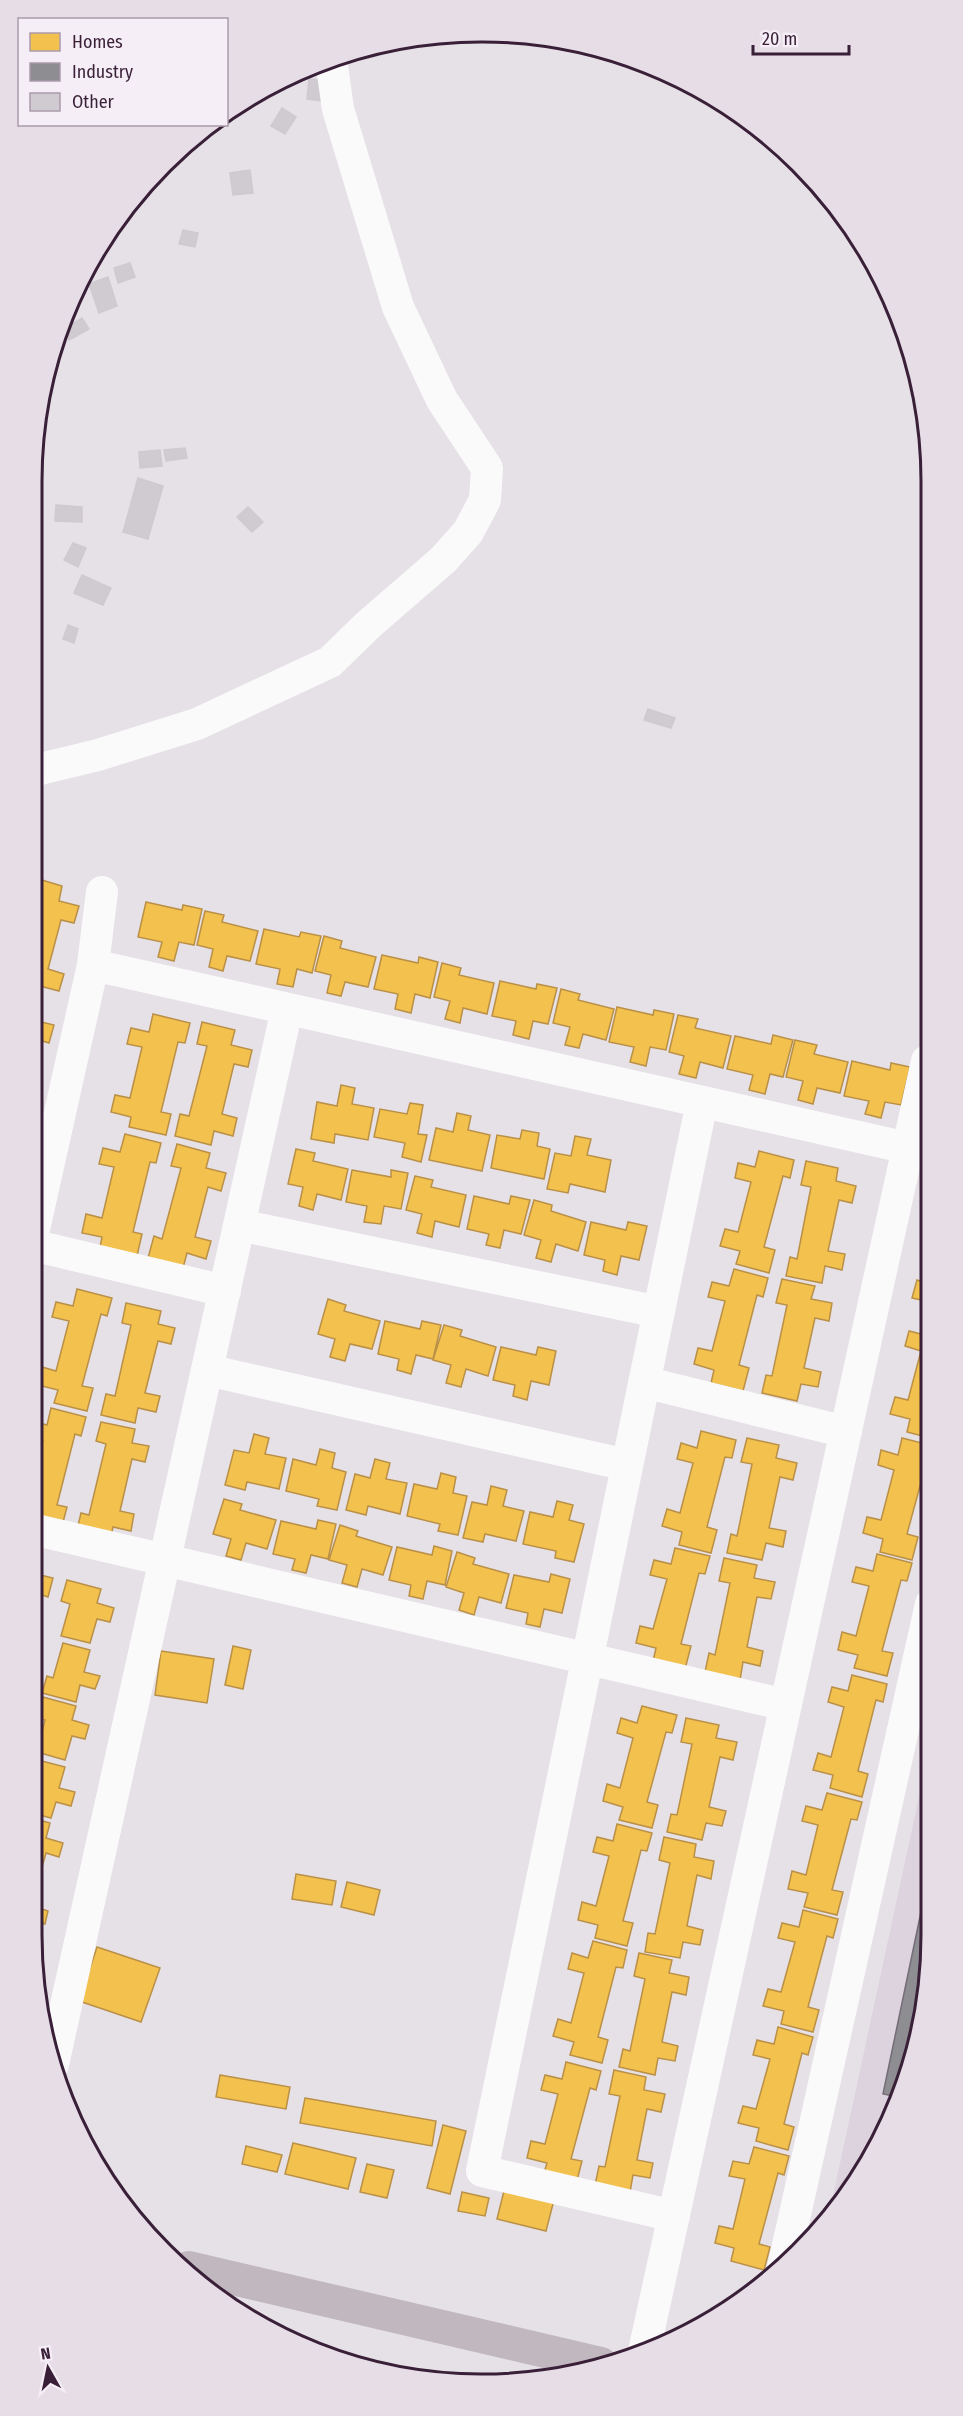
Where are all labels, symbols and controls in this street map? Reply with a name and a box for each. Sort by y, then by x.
legend [18,18,228,126]
scale bar [753,18,849,56]
text: 20 m [762,28,797,50]
text: Homes [72,31,123,53]
text: Industry [72,61,133,83]
text: Other [72,91,115,113]
north arrow [18,2338,78,2398]
text: N [40,2344,52,2364]

